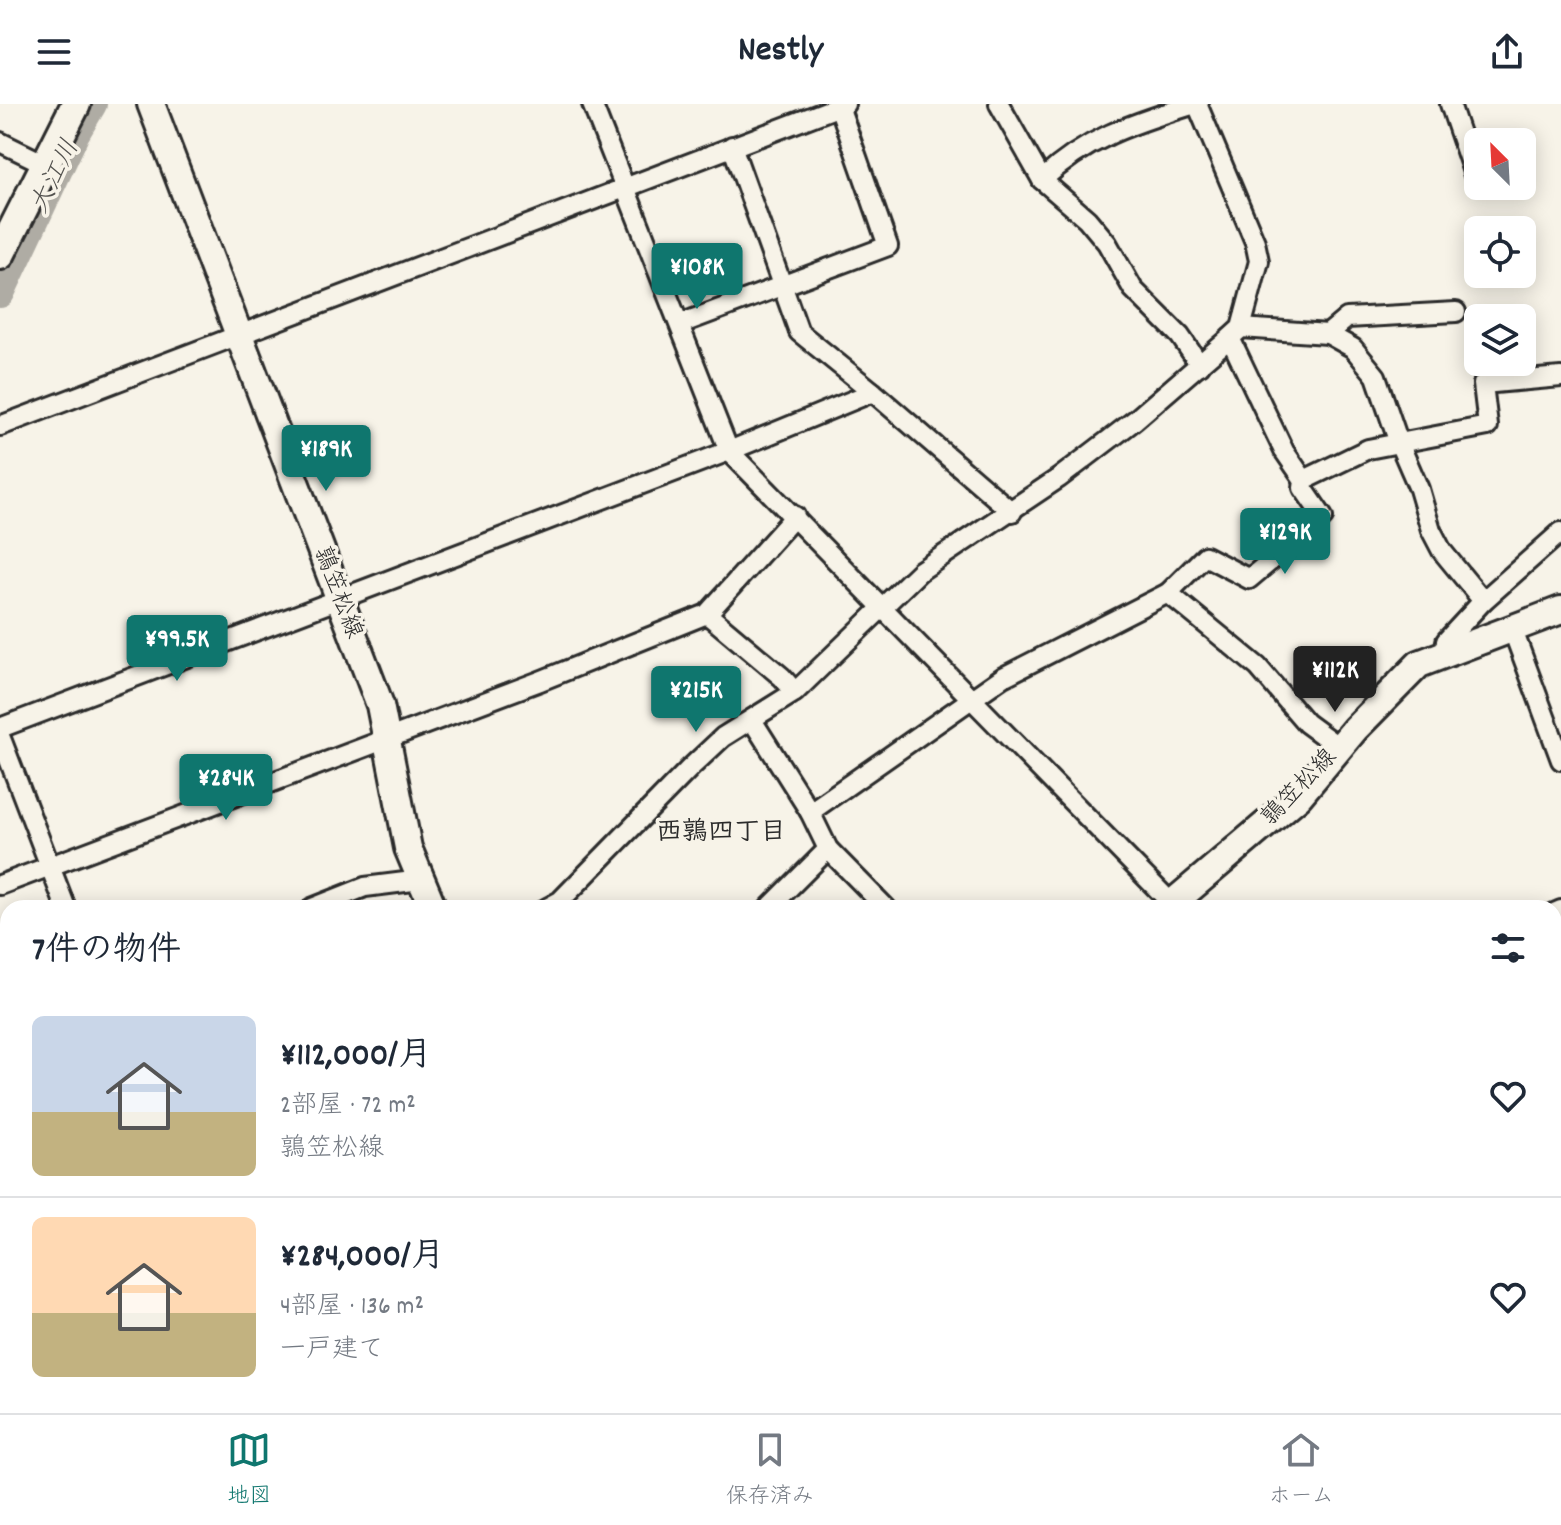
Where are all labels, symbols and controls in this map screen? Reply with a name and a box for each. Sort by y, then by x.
text: Nestly [738,26,823,78]
icon: menu [32,30,76,74]
icon: share [1485,30,1529,74]
north arrow [1464,128,1536,200]
map controls [1464,128,1536,376]
water label: 大江川 [22,134,90,220]
button: locate [1464,216,1536,288]
pin: ¥108K [641,243,753,311]
text: ¥108K [670,250,724,287]
button: layers [1464,304,1536,376]
pin: ¥189K [270,425,382,493]
text: ¥189K [300,432,352,469]
pin: ¥129K [1229,508,1341,576]
text: ¥129K [1258,515,1312,552]
street label: 鶉笠松線 [304,542,370,644]
pin: ¥99.5K [112,615,242,683]
text: ¥99.5K [145,622,209,659]
pin: ¥112K [1279,646,1391,714]
text: ¥112K [1311,653,1359,690]
pin: ¥215K [640,666,752,734]
text: ¥215K [669,673,723,710]
street label: 鶉笠松線 [1254,742,1346,834]
pin: ¥284K [170,754,282,822]
text: ¥284K [197,761,255,798]
district label: 西鶉四丁目 [656,815,786,852]
icon: filters [1486,926,1530,970]
text: 7件の物件 [32,928,181,977]
text: ¥112,000/月 [280,1033,432,1082]
icon: home [96,1048,192,1144]
icon: heart [1486,1074,1530,1118]
text: 2部屋 · 72 m² [280,1088,416,1125]
text: 鶉笠松線 [280,1131,384,1168]
text: ¥284,000/月 [280,1234,445,1283]
icon: home [96,1249,192,1345]
icon: heart [1486,1275,1530,1319]
text: 4部屋 · 136 m² [280,1289,424,1326]
text: 一戸建て [280,1332,384,1369]
tab: 地図 [227,1428,271,1513]
tab: 保存済み [726,1428,814,1513]
tab: ホーム [1269,1428,1334,1513]

